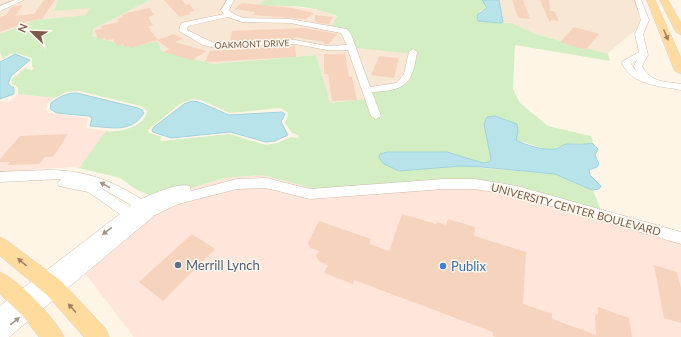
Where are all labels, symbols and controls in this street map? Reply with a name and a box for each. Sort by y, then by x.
north arrow [12,12,52,52]
text: N [15,21,30,34]
one-way arrow [663,30,669,41]
street label: OAKMONT DRIVE [214,37,290,51]
street label: UNIVERSITY CENTER BOULEVARD [490,180,662,238]
one-way arrow [99,181,111,188]
one-way arrow [102,227,113,235]
one-way arrow [17,257,28,266]
place label: Merrill Lynch [186,257,260,273]
place label: Publix [451,258,486,274]
marker: Merrill Lynch [173,260,183,270]
marker: Publix [438,261,448,271]
one-way arrow [67,303,77,313]
one-way arrow [9,316,20,325]

